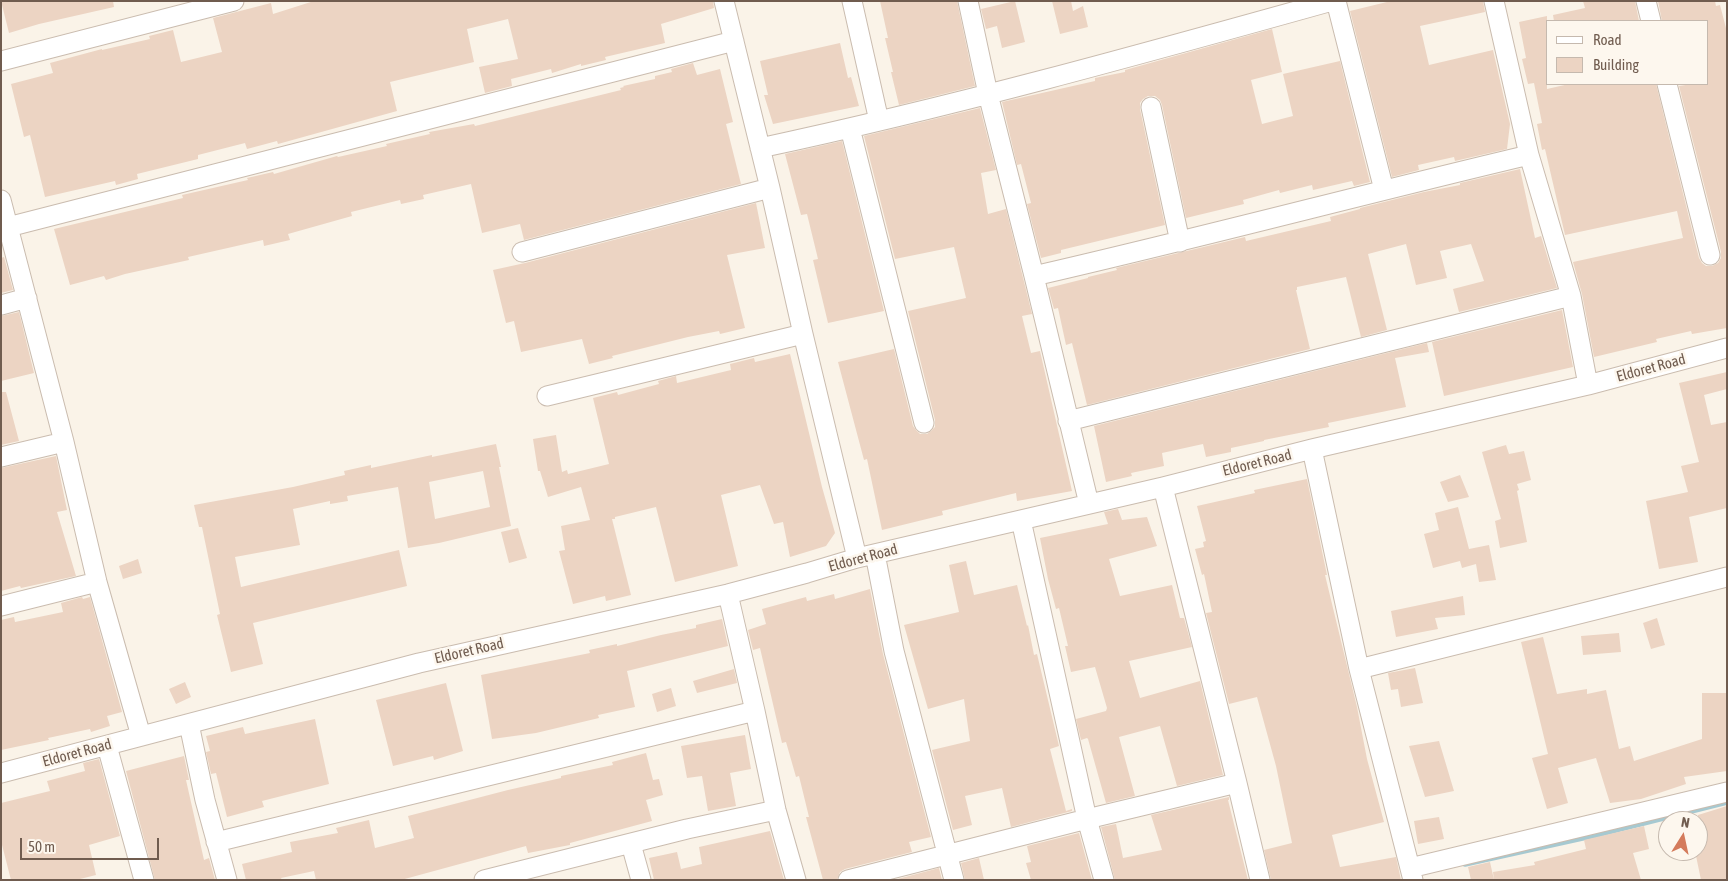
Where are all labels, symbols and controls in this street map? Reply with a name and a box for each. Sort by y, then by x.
legend [1546,20,1708,85]
text: Road [1593,31,1622,48]
text: Building [1593,56,1639,73]
street label: Eldoret Road [1615,350,1687,386]
street label: Eldoret Road [1221,446,1293,480]
street label: Eldoret Road [827,540,899,576]
street label: Eldoret Road [433,634,505,668]
street label: Eldoret Road [41,735,113,771]
north arrow [1658,811,1708,861]
text: N [1680,814,1691,831]
scale bar [22,828,161,860]
text: 50 m [28,838,55,855]

